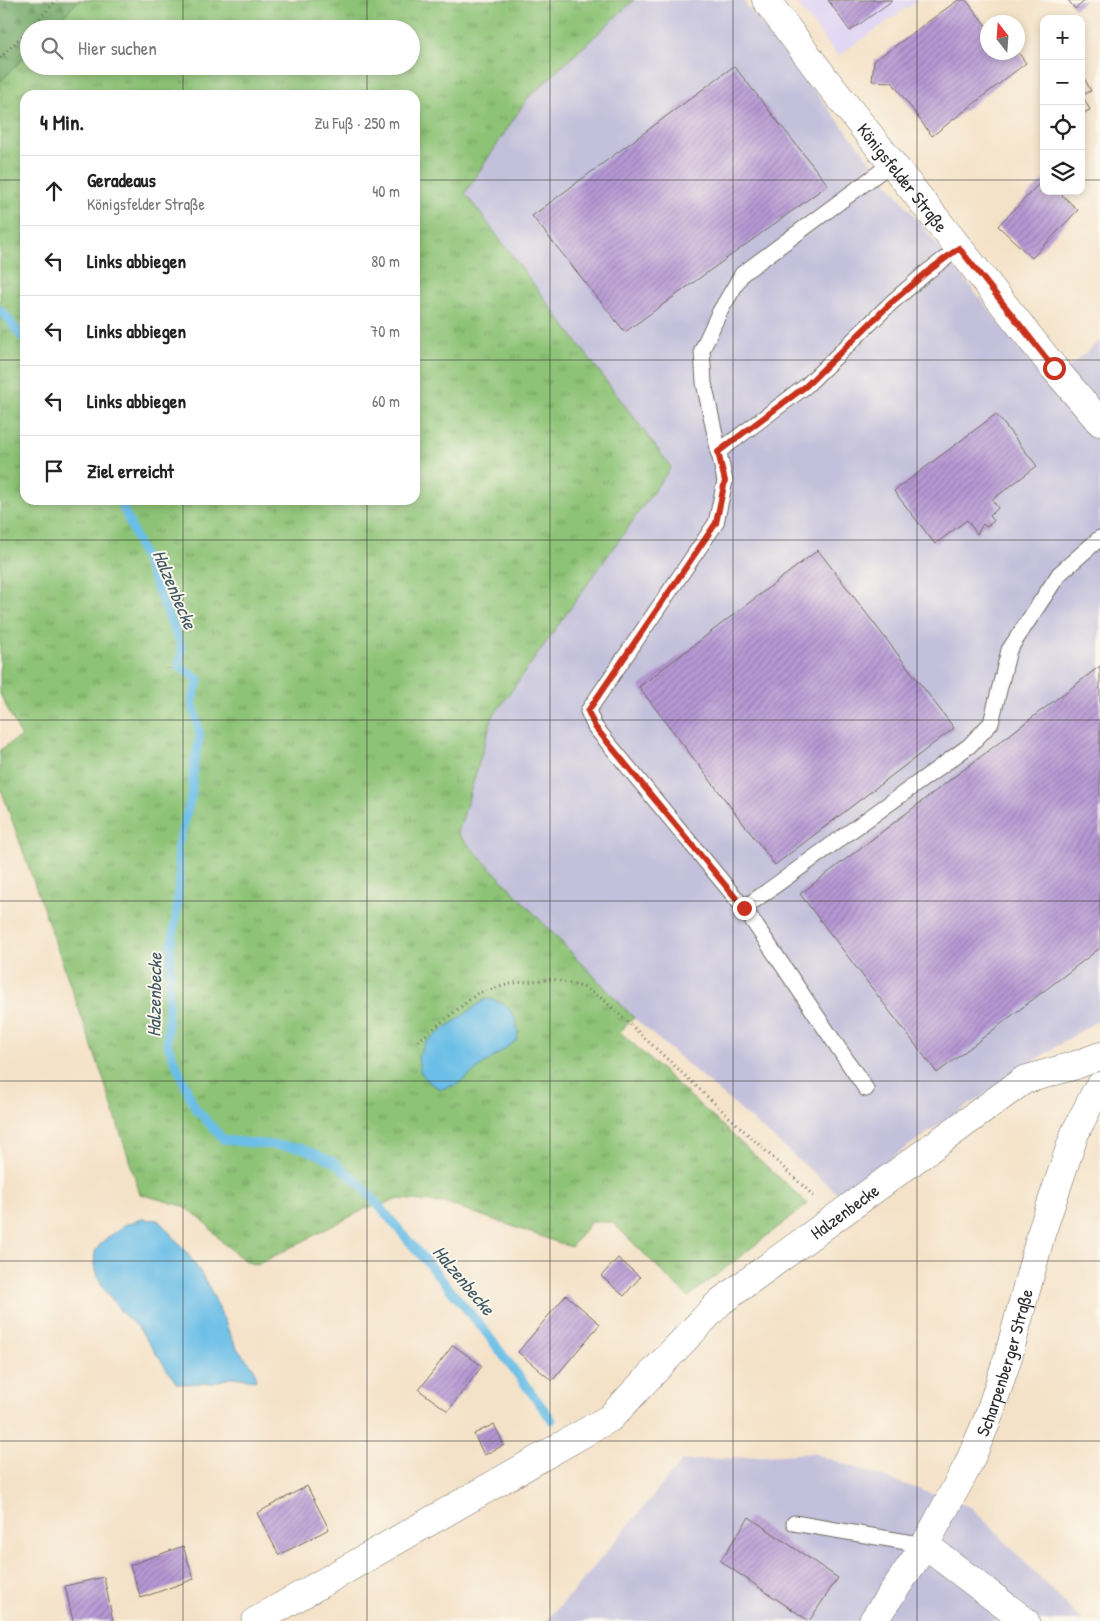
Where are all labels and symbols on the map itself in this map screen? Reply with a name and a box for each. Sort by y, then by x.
north arrow [980,15,1025,60]
street label: Königsfelder Straße [852,117,954,237]
route start [1043,357,1066,380]
water label: Halzenbecke [147,545,204,634]
route end [733,897,756,920]
water label: Halzenbecke [140,951,168,1037]
street label: Halzenbecke [805,1178,884,1245]
water label: Halzenbecke [427,1240,502,1322]
street label: Scharpenberger Straße [969,1286,1038,1440]

